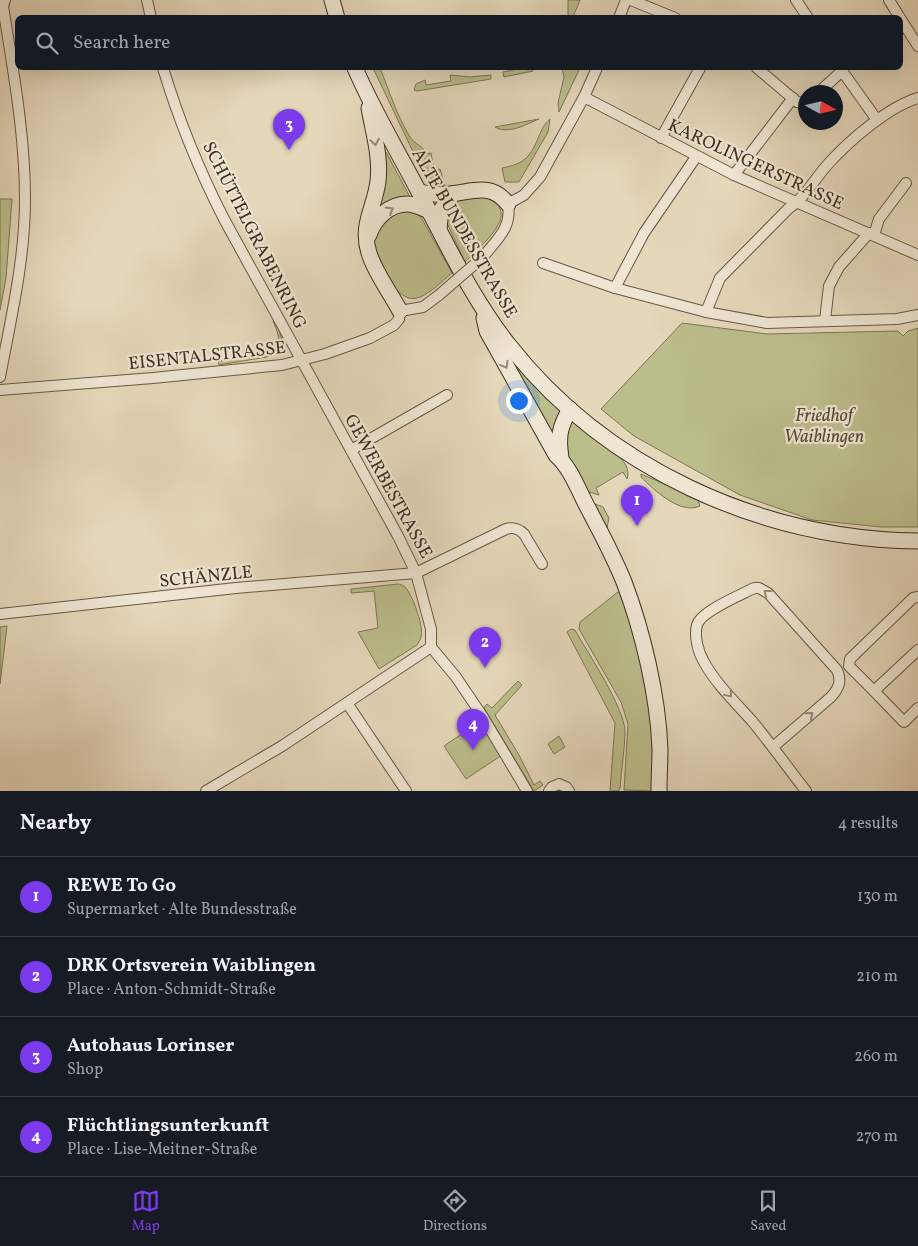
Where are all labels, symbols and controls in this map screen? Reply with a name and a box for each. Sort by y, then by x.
search box [15,15,903,70]
icon: search [33,29,61,57]
text: Search here [73,30,170,56]
north arrow [798,85,843,130]
pin: 3 [273,109,305,150]
street label: KAROLINGERSTRASSE [663,114,848,217]
street label: SCHÜTTELGRABENRING [195,138,312,334]
one-way arrow [369,138,379,146]
street label: ALTE BUNDESSTRASSE [405,144,523,323]
one-way arrow [384,206,393,216]
street label: EISENTALSTRASSE [127,336,287,377]
one-way arrow [499,360,509,369]
your location [506,388,532,414]
park label: Friedhof Waiblingen [784,404,864,450]
street label: GEWERBESTRASSE [338,410,438,564]
pin: 1 [621,485,653,526]
street label: SCHÄNZLE [158,560,254,595]
one-way arrow [763,590,772,599]
pin: 2 [469,627,501,668]
one-way arrow [723,688,731,697]
pin: 4 [457,709,489,750]
one-way arrow [804,712,813,721]
text: Nearby [20,809,91,838]
text: 4 results [838,813,898,835]
text: REWE To Go [67,873,176,899]
text: 1 [33,886,39,908]
text: 130 m [857,886,898,908]
text: Supermarket · Alte Bundesstraße [67,899,297,921]
text: DRK Ortsverein Waiblingen [67,953,316,979]
text: 2 [32,966,40,988]
text: 210 m [856,966,898,988]
text: Place · Anton-Schmidt-Straße [67,979,276,1001]
text: Autohaus Lorinser [67,1033,234,1059]
text: 3 [32,1046,40,1068]
text: 260 m [854,1046,898,1068]
text: Shop [67,1059,103,1081]
text: Flüchtlingsunterkunft [67,1113,269,1139]
text: 4 [31,1126,41,1148]
text: 270 m [856,1126,898,1148]
text: Place · Lise-Meitner-Straße [67,1139,257,1161]
tab: Map [132,1187,160,1236]
tab: Directions [423,1187,487,1236]
tab: Saved [750,1187,786,1236]

